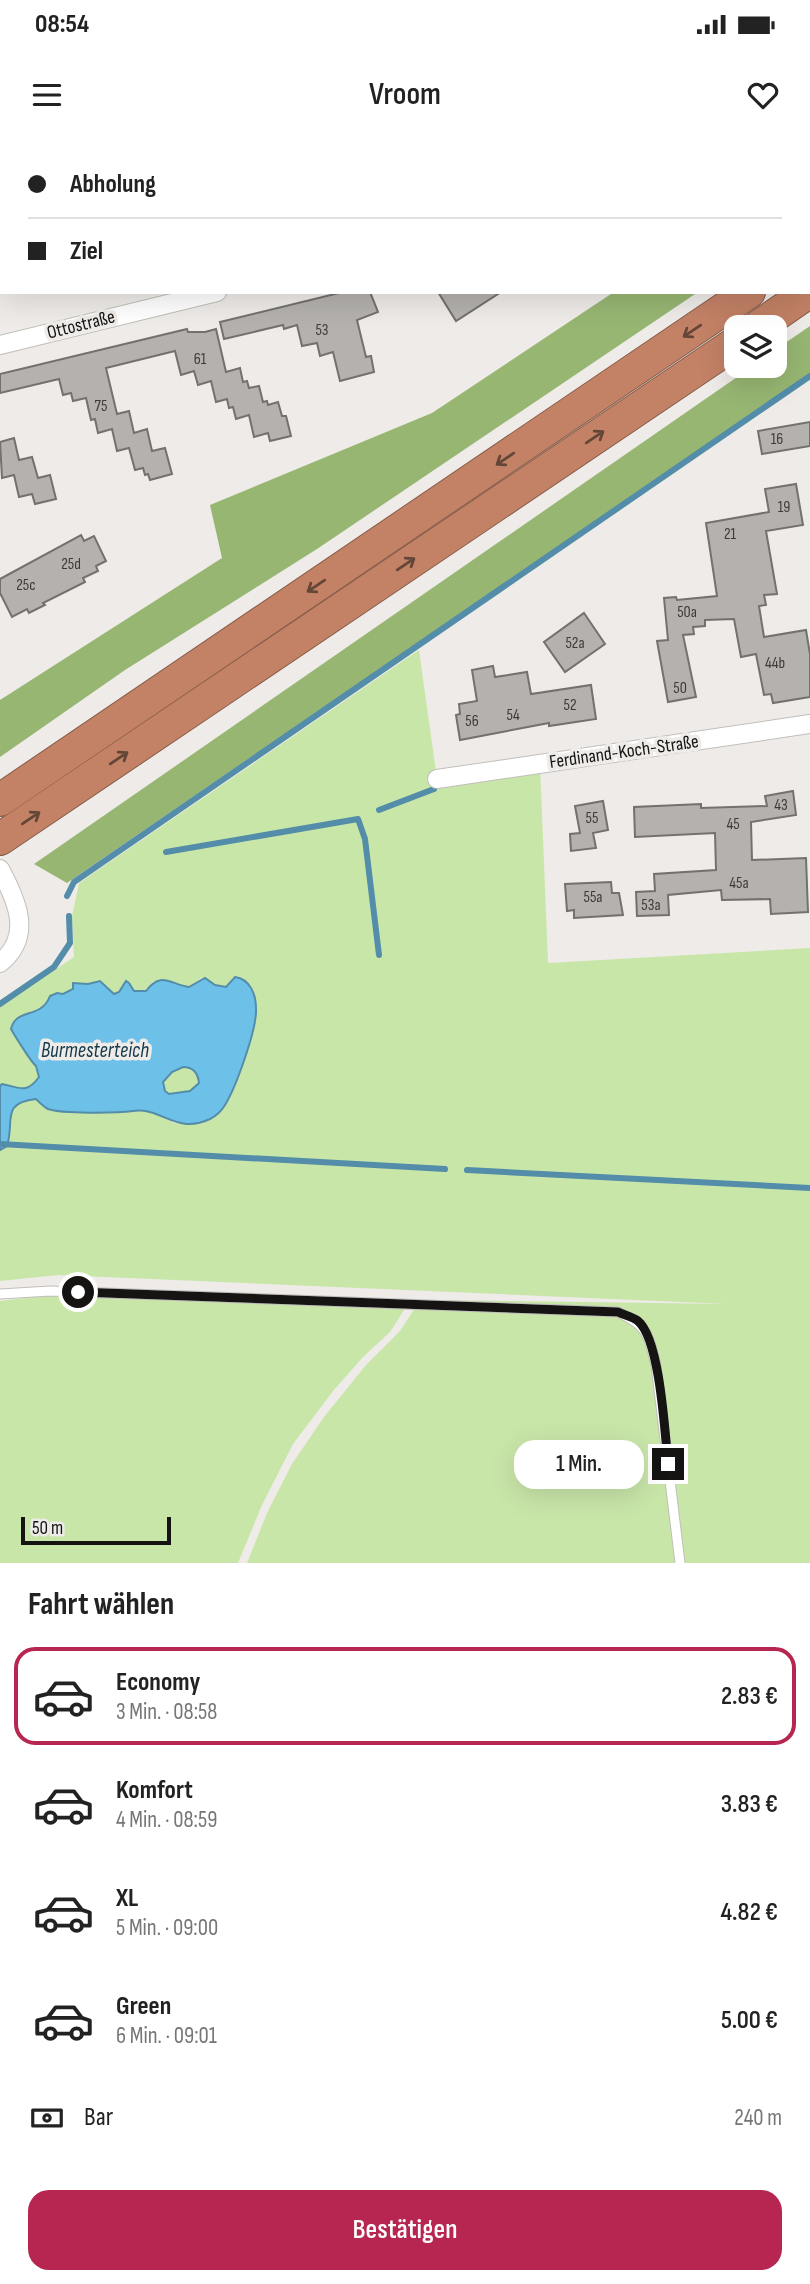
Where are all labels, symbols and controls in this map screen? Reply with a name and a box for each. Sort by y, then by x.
text: 08:54 [35,9,89,40]
text: Vroom [369,75,441,114]
icon: menu [28,76,66,114]
icon: heart [744,76,782,114]
text: Abholung [70,169,156,200]
text: Ziel [70,236,103,267]
street label: Ottostraße [45,305,117,345]
map controls [724,315,787,378]
button: layers [724,315,787,378]
house number: 53 [315,321,329,340]
one-way arrow [683,324,703,338]
house number: 61 [194,350,207,369]
house number: 75 [95,397,107,416]
one-way arrow [585,430,604,444]
house number: 16 [771,430,783,449]
one-way arrow [496,452,515,466]
house number: 19 [778,498,790,517]
house number: 21 [724,525,737,544]
house number: 25d [61,555,81,574]
one-way arrow [396,557,416,571]
house number: 25c [16,576,36,595]
one-way arrow [306,579,326,593]
house number: 50a [677,603,697,622]
house number: 52a [565,634,585,653]
house number: 44b [765,654,785,673]
house number: 50 [673,679,687,698]
house number: 52 [563,696,577,715]
house number: 54 [506,706,520,725]
house number: 56 [465,712,479,731]
street label: Ferdinand-Koch-Straße [548,730,700,774]
one-way arrow [108,751,128,765]
house number: 43 [774,796,788,815]
house number: 55 [586,809,598,828]
one-way arrow [21,811,40,825]
house number: 45 [726,815,740,834]
house number: 45a [729,874,749,893]
house number: 55a [584,888,603,907]
house number: 53a [641,896,661,915]
water label: Burmesterteich [41,1038,149,1063]
route start [62,1276,94,1308]
callout: 1 Min. [514,1440,644,1488]
route end [652,1448,684,1480]
text: 1 Min. [556,1450,602,1478]
scale bar [21,1514,172,1546]
text: 50 m [32,1517,63,1540]
text: Fahrt wählen [28,1585,174,1624]
icon: car [32,1665,95,1728]
text: Economy [116,1667,200,1698]
text: 2.83 € [721,1681,778,1712]
text: 3 Min. · 08:58 [116,1698,217,1726]
icon: car [32,1773,95,1836]
text: Komfort [116,1775,193,1806]
text: 3.83 € [721,1789,778,1820]
text: 4 Min. · 08:59 [116,1806,217,1834]
icon: car [32,1881,95,1944]
text: XL [116,1883,138,1914]
text: 4.82 € [720,1897,778,1928]
text: 5 Min. · 09:00 [116,1914,218,1942]
icon: car [32,1989,95,2052]
text: Green [116,1991,171,2022]
text: 5.00 € [721,2005,778,2036]
text: 6 Min. · 09:01 [116,2022,217,2050]
icon: cash [28,2099,66,2137]
text: Bar [84,2102,113,2133]
text: 240 m [734,2104,782,2132]
button: Bestätigen [28,2190,782,2270]

